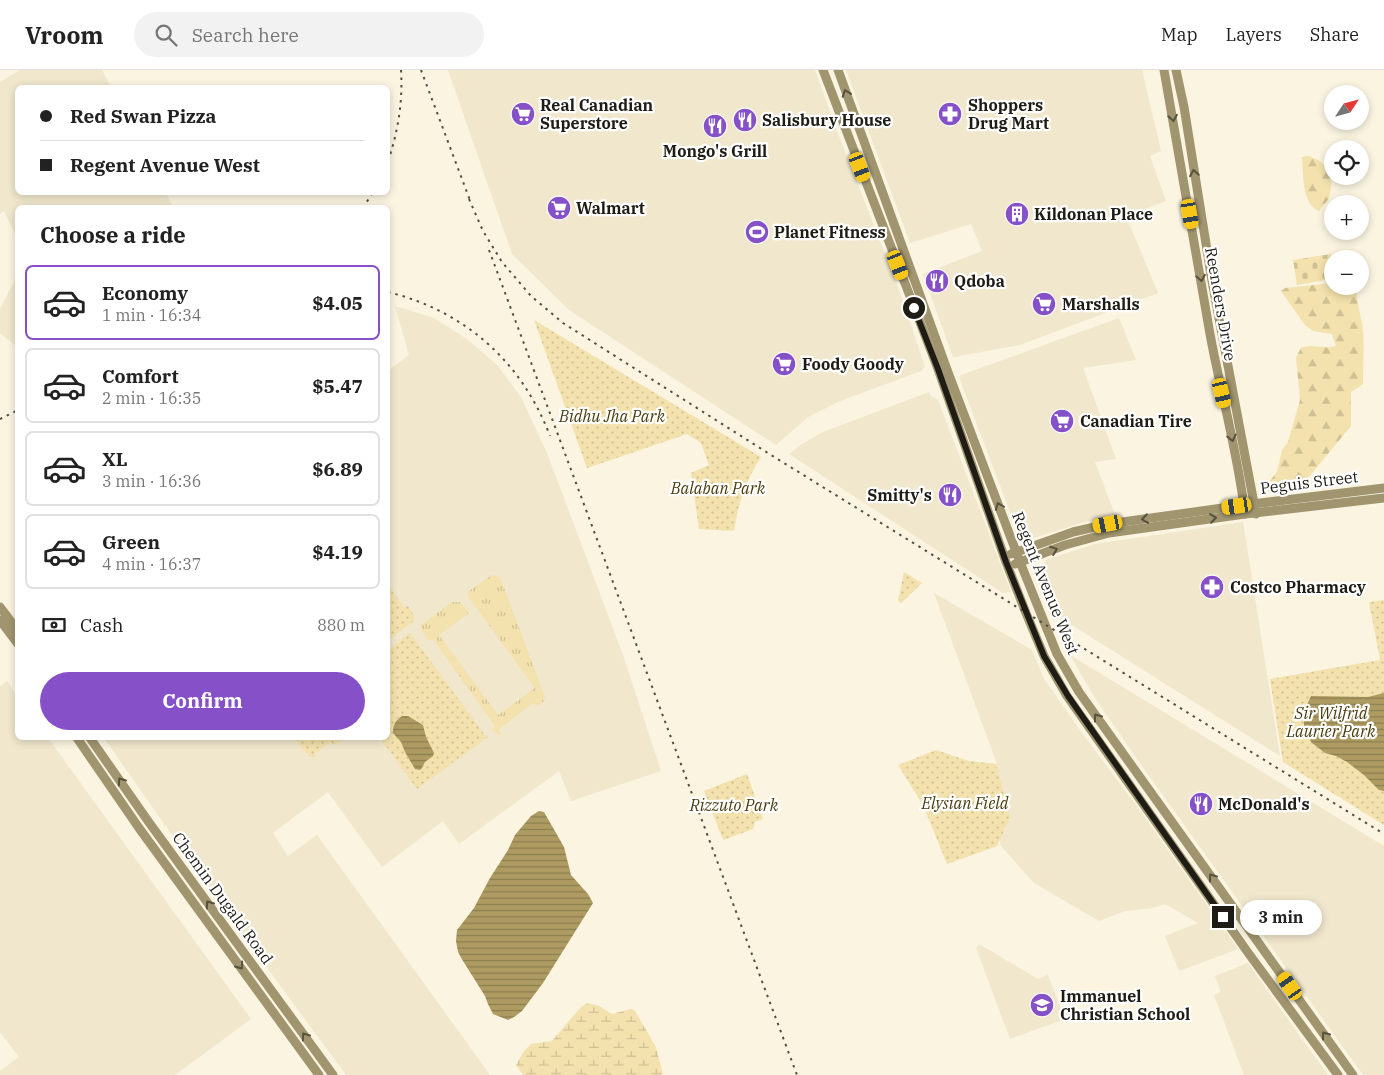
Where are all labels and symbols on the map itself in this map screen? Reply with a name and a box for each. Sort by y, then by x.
north arrow [1324,85,1369,130]
one-way arrow [842,89,852,98]
place label: Real Canadian Superstore [540,95,654,133]
place label: Shoppers Drug Mart [968,95,1049,133]
supermarket icon: Real Canadian Superstore [510,101,536,127]
pharmacy icon: Shoppers Drug Mart [937,101,963,127]
restaurant icon: Salisbury House [732,107,758,133]
place label: Salisbury House [762,110,891,130]
restaurant icon: Mongo's Grill [702,113,728,139]
one-way arrow [1167,114,1177,122]
place label: Mongo's Grill [663,141,767,161]
car [847,150,872,184]
one-way arrow [1190,168,1200,177]
supermarket icon: Walmart [546,195,572,221]
place label: Walmart [576,198,645,218]
car [1180,198,1199,230]
building icon: Kildonan Place [1004,201,1030,227]
place label: Kildonan Place [1034,204,1153,224]
sports icon: Planet Fitness [744,219,770,245]
place label: Planet Fitness [774,222,886,242]
street label: Reenders Drive [1201,246,1241,362]
car [885,248,910,282]
restaurant icon: Qdoba [924,268,950,294]
place label: Qdoba [954,271,1005,291]
one-way arrow [1195,274,1205,283]
supermarket icon: Marshalls [1031,291,1057,317]
place label: Marshalls [1062,294,1140,314]
route start [903,297,925,319]
supermarket icon: Foody Goody [771,351,797,377]
place label: Foody Goody [802,354,905,374]
car [1211,377,1232,409]
park label: Bidhu Jha Park [558,406,665,426]
supermarket icon: Canadian Tire [1049,408,1075,434]
place label: Canadian Tire [1080,411,1192,431]
one-way arrow [1226,433,1237,442]
street label: Peguis Street [1259,466,1359,498]
park label: Balaban Park [670,478,766,498]
restaurant icon: Smitty's [937,482,963,508]
place label: Smitty's [867,485,932,505]
car [1221,496,1252,516]
one-way arrow [995,503,1005,511]
street label: Regent Avenue West [1008,509,1084,658]
one-way arrow [1140,513,1148,524]
car [1091,514,1124,534]
one-way arrow [1208,514,1217,524]
one-way arrow [1049,545,1057,555]
pharmacy icon: Costco Pharmacy [1199,574,1225,600]
place label: Costco Pharmacy [1230,577,1367,597]
park label: Sir Wilfrid Laurier Park [1286,703,1376,741]
one-way arrow [1094,713,1103,723]
one-way arrow [118,778,127,787]
restaurant icon: McDonald's [1188,791,1214,817]
park label: Elysian Field [921,793,1009,813]
place label: McDonald's [1218,794,1310,814]
park label: Rizzuto Park [689,795,779,815]
street label: Chemin Dugald Road [168,828,278,968]
one-way arrow [1209,874,1218,883]
one-way arrow [206,900,215,910]
callout: 3 min [1240,900,1323,934]
route end [1212,906,1234,928]
one-way arrow [234,961,243,970]
car [1275,969,1304,1003]
place label: Immanuel Christian School [1060,986,1190,1024]
school or university icon: Immanuel Christian School [1029,992,1055,1018]
one-way arrow [1322,1031,1331,1041]
one-way arrow [302,1033,310,1042]

